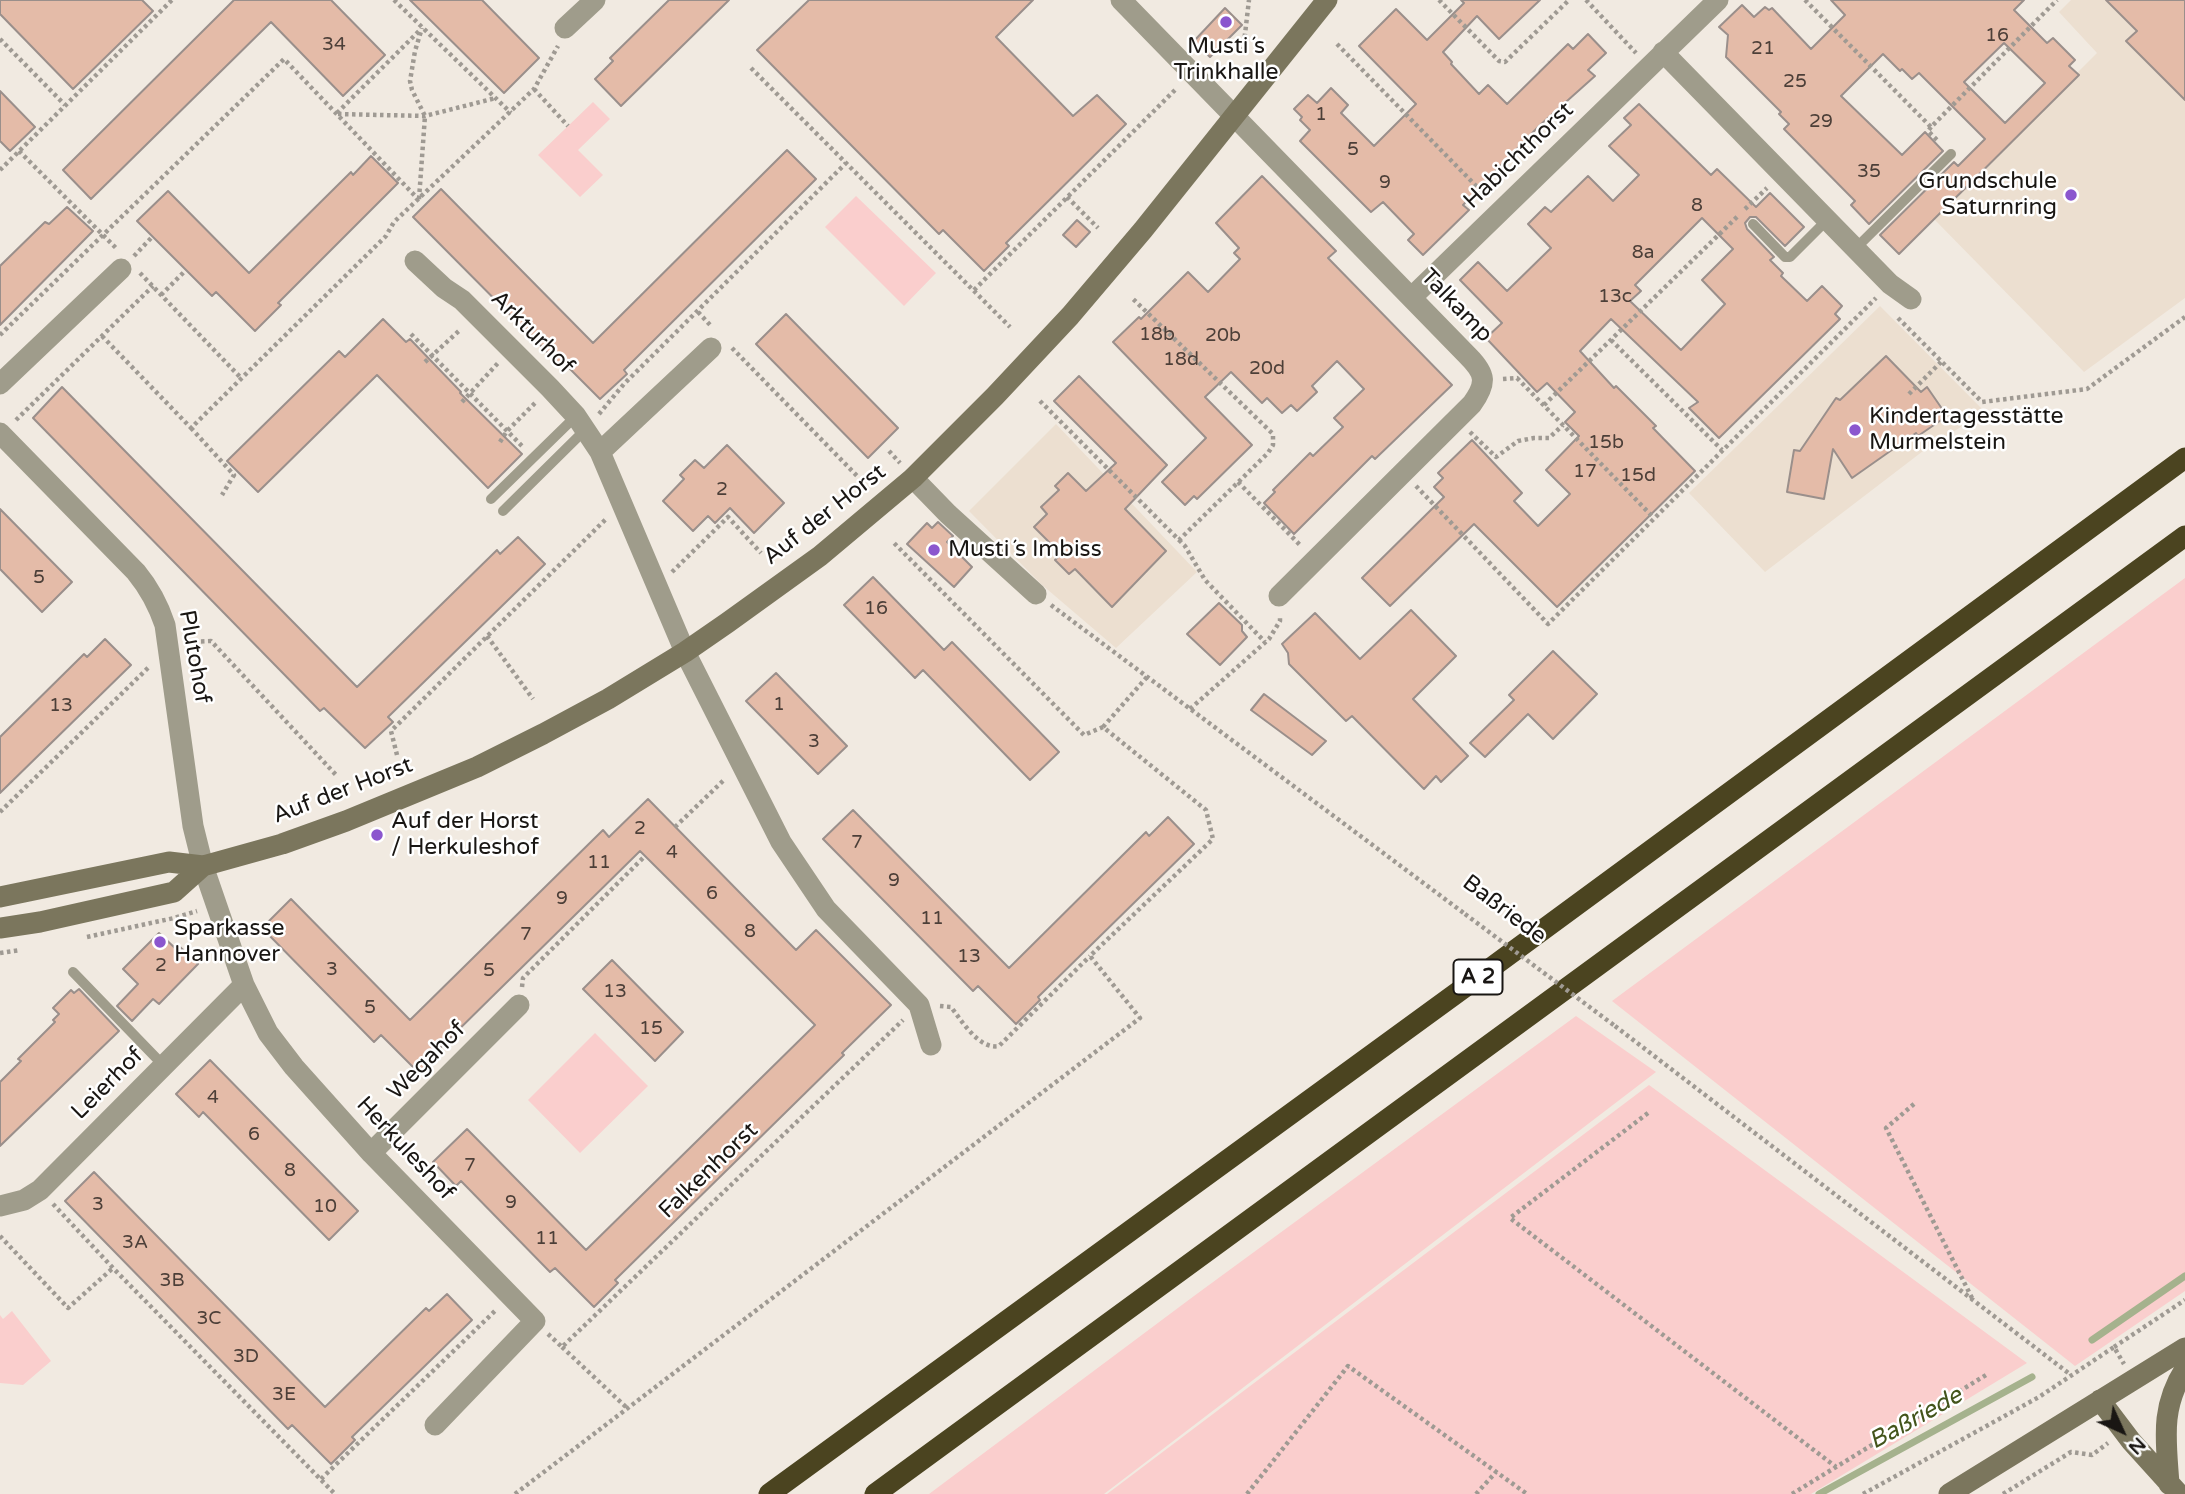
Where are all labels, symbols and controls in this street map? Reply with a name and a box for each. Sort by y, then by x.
marker: Musti´s Trinkhalle [1218,14,1234,30]
house number: 16 [1985,25,2009,47]
place label: Musti´s Trinkhalle [1173,33,1279,87]
house number: 34 [322,34,346,56]
house number: 21 [1751,38,1775,60]
house number: 25 [1783,71,1807,93]
street label: Habichthorst [1458,97,1580,215]
house number: 1 [1315,104,1327,126]
house number: 29 [1809,111,1833,133]
house number: 5 [1347,139,1359,161]
house number: 35 [1857,161,1881,183]
place label: Grundschule Saturnring [1918,168,2057,222]
house number: 9 [1379,172,1391,194]
marker: Grundschule Saturnring [2063,187,2079,203]
house number: 8 [1691,195,1703,217]
house number: 8a [1632,242,1654,264]
street label: Talkamp [1414,263,1498,349]
street label: Arkturhof [485,286,579,380]
house number: 13c [1598,286,1632,308]
house number: 18b [1139,324,1175,346]
house number: 20b [1205,325,1241,347]
house number: 18d [1163,349,1199,371]
house number: 20d [1249,358,1285,380]
place label: Kindertagesstätte Murmelstein [1869,403,2064,457]
marker: Kindertagesstätte Murmelstein [1847,422,1863,438]
house number: 15b [1588,432,1624,454]
street label: Auf der Horst [758,459,892,571]
house number: 17 [1573,461,1597,483]
house number: 15d [1620,465,1656,487]
house number: 2 [716,479,728,501]
place label: Musti´s Imbiss [948,536,1102,564]
marker: Musti´s Imbiss [926,542,942,558]
house number: 5 [33,567,45,589]
house number: 16 [864,598,888,620]
street label: Plutohof [172,608,216,706]
house number: 1 [773,694,785,716]
house number: 13 [49,695,73,717]
house number: 3 [808,731,820,753]
street label: Auf der Horst [269,752,417,830]
place label: Auf der Horst / Herkuleshof [391,808,539,862]
house number: 2 [634,818,646,840]
marker: Auf der Horst / Herkuleshof [369,827,385,843]
house number: 7 [851,832,863,854]
house number: 4 [666,842,678,864]
house number: 11 [587,852,611,874]
house number: 9 [888,870,900,892]
street label: Baßriede [1457,870,1551,950]
house number: 6 [706,883,718,905]
house number: 9 [556,888,568,910]
house number: 11 [920,908,944,930]
place label: Sparkasse Hannover [174,915,285,969]
house number: 8 [744,921,756,943]
house number: 7 [520,924,532,946]
marker: Sparkasse Hannover [152,934,168,950]
house number: 13 [957,946,981,968]
house number: 2 [155,955,167,977]
house number: 3 [326,959,338,981]
house number: 5 [483,960,495,982]
road number: A 2 [1454,960,1502,995]
house number: 13 [603,981,627,1003]
house number: 5 [364,997,376,1019]
street label: Wegahof [382,1016,472,1106]
house number: 15 [639,1018,663,1040]
street label: Leierhof [66,1042,150,1126]
house number: 4 [207,1087,219,1109]
street label: Herkuleshof [350,1091,460,1207]
street label: Falkenhorst [654,1117,764,1225]
house number: 6 [248,1124,260,1146]
house number: 7 [464,1155,476,1177]
house number: 8 [284,1160,296,1182]
house number: 9 [505,1192,517,1214]
house number: 3 [92,1194,104,1216]
house number: 10 [313,1196,337,1218]
house number: 11 [535,1228,559,1250]
house number: 3A [122,1232,148,1254]
house number: 3B [159,1270,185,1292]
house number: 3C [196,1308,222,1330]
house number: 3D [233,1346,259,1368]
water label: Baßriede [1864,1382,1968,1456]
house number: 3E [272,1384,296,1406]
north arrow [2087,1396,2157,1466]
text: N [2124,1433,2150,1459]

